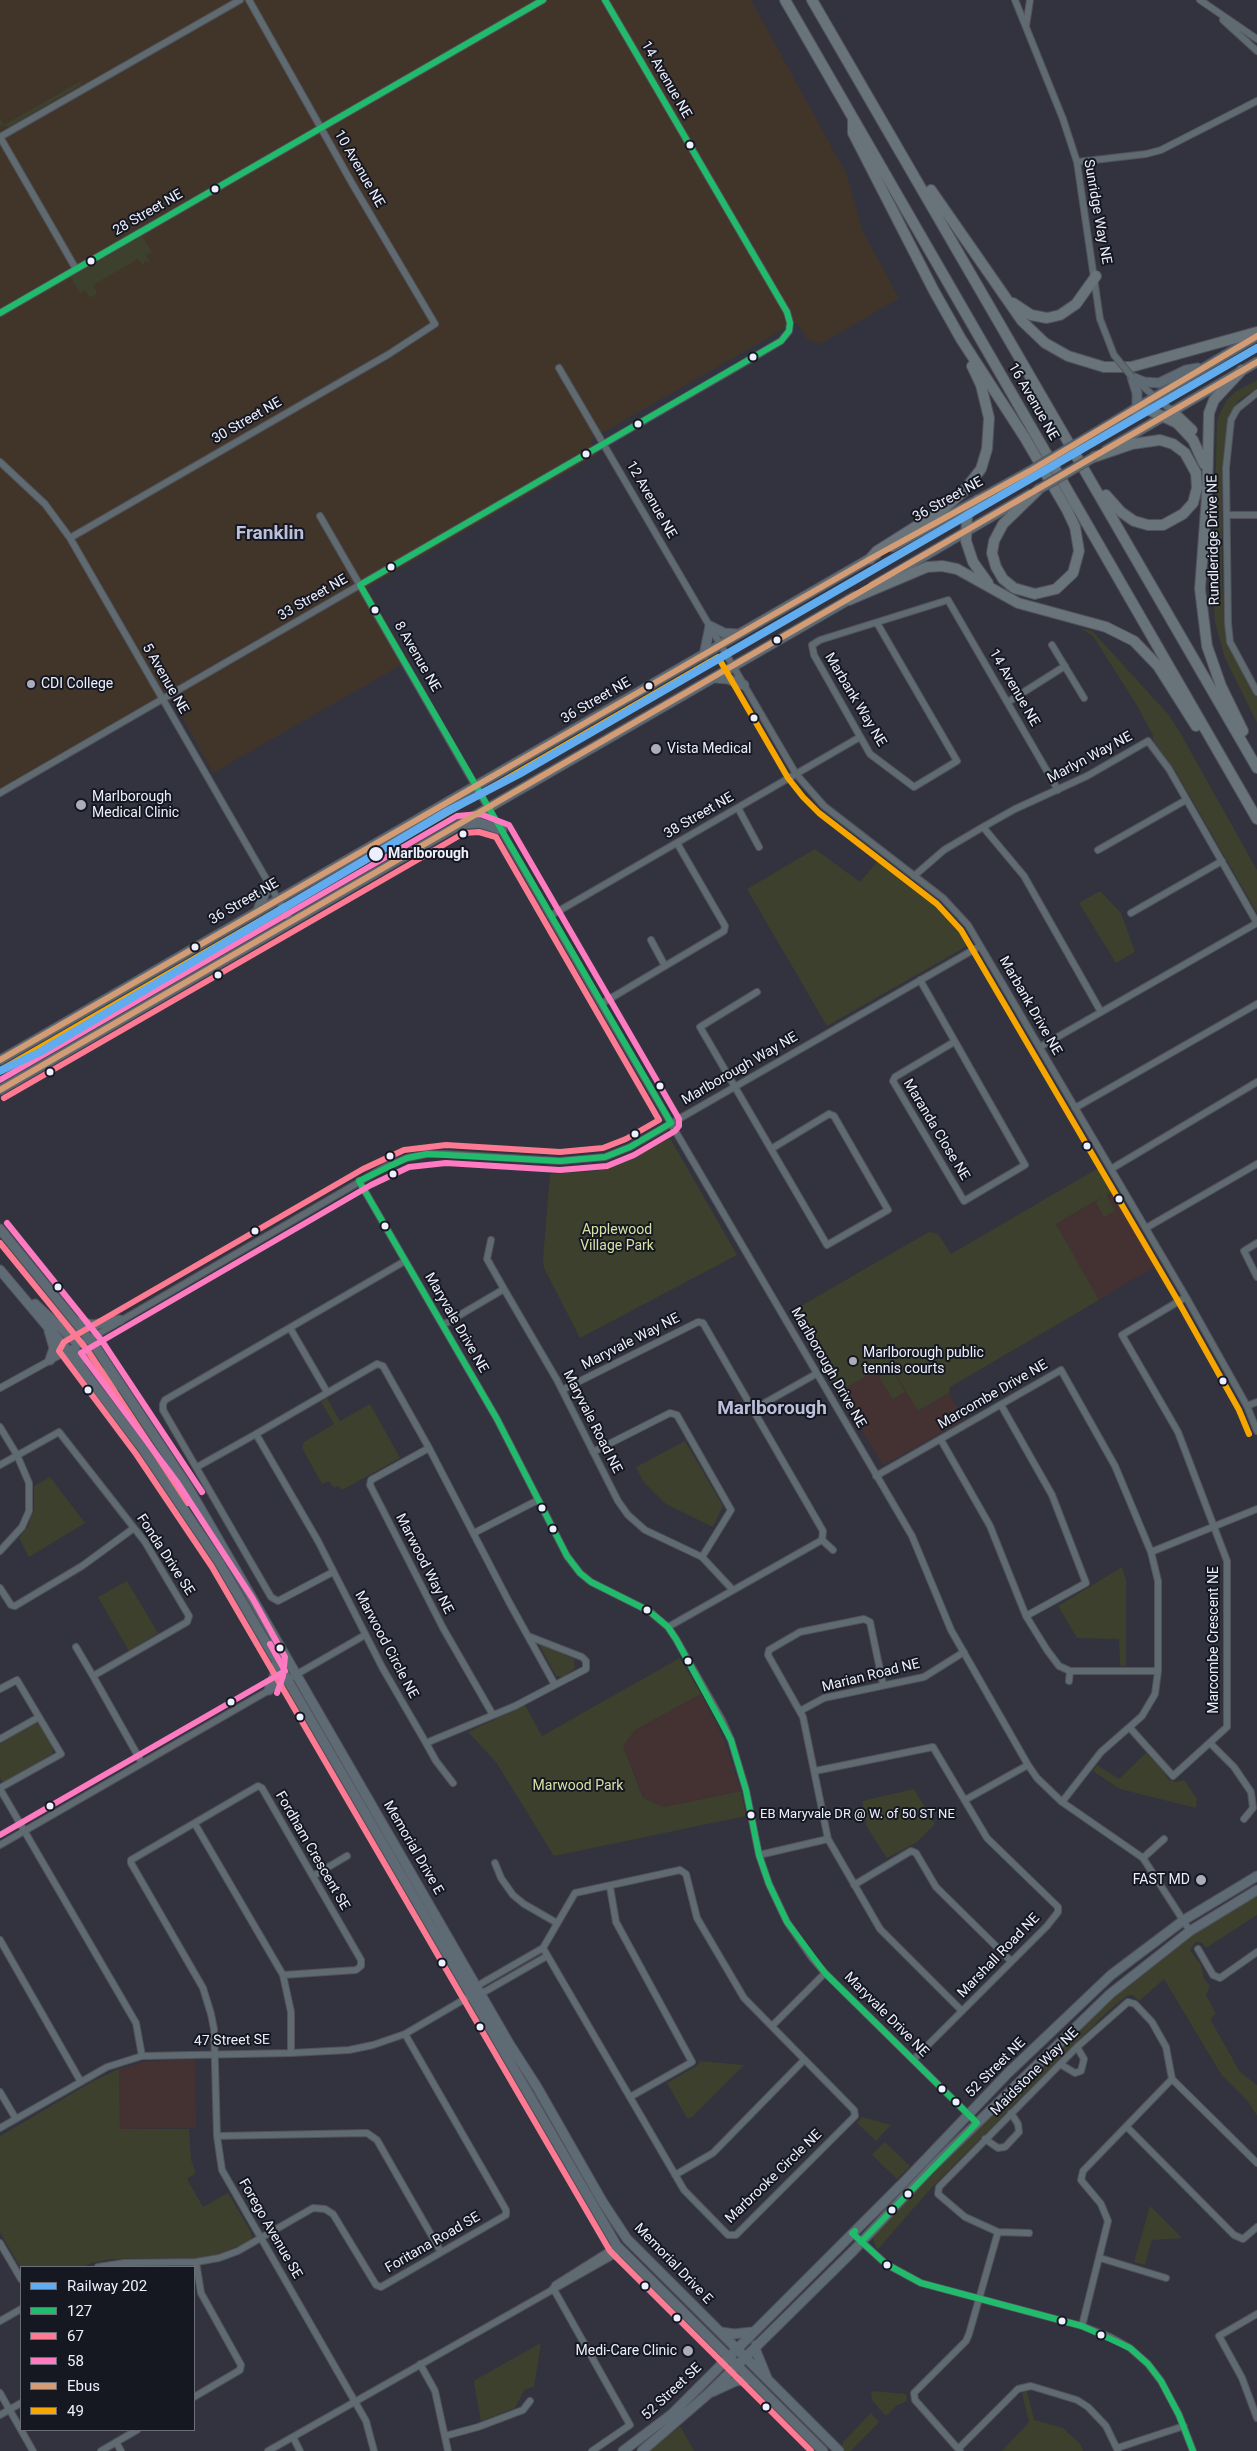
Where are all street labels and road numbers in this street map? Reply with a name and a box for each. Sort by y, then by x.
street label: 14 Avenue NE [637,38,695,122]
street label: 10 Avenue NE [330,127,388,211]
street label: Sunridge Way NE [1079,158,1115,266]
street label: 28 Street NE [110,186,186,240]
street label: 16 Avenue NE [1004,360,1062,444]
street label: 30 Street NE [209,394,285,448]
street label: 12 Avenue NE [622,458,680,542]
street label: 36 Street NE [910,474,986,526]
street label: Rundleridge Drive NE [1204,475,1224,605]
street label: 33 Street NE [275,571,351,625]
street label: 8 Avenue NE [390,619,444,695]
street label: 5 Avenue NE [138,641,192,717]
street label: 14 Avenue NE [985,646,1043,730]
street label: Marbank Way NE [820,650,890,750]
street label: 36 Street NE [558,674,634,728]
street label: Marlyn Way NE [1045,729,1135,787]
street label: 38 Street NE [661,789,737,843]
street label: 36 Street NE [206,875,282,929]
street label: Marbank Drive NE [995,954,1065,1058]
street label: Marlborough Way NE [679,1029,801,1109]
street label: Maranda Close NE [899,1076,973,1184]
street label: Maryvale Drive NE [421,1270,491,1376]
street label: Marlborough Drive NE [787,1305,869,1431]
street label: Maryvale Way NE [579,1310,683,1374]
street label: Marcombe Drive NE [935,1357,1051,1433]
street label: Maryvale Road NE [559,1368,625,1476]
street label: Fonda Drive SE [132,1511,198,1599]
street label: Marwood Way NE [391,1511,457,1617]
street label: Marcombe Crescent NE [1206,1566,1222,1714]
street label: Marwood Circle NE [351,1588,421,1702]
street label: Marian Road NE [820,1656,922,1696]
street label: Fordham Crescent SE [271,1789,353,1913]
street label: Memorial Drive E [379,1798,447,1898]
street label: Marshall Road NE [954,1910,1044,2002]
street label: Maryvale Drive NE [840,1969,932,2061]
street label: Maidstone Way NE [988,2025,1082,2119]
street label: 47 Street SE [194,2032,270,2050]
street label: 52 Street NE [963,2035,1029,2101]
street label: Marbrooke Circle NE [722,2127,826,2227]
street label: Forego Avenue SE [235,2176,305,2282]
street label: Foritana Road SE [383,2209,483,2277]
street label: Memorial Drive E [630,2220,716,2308]
street label: 52 Street SE [639,2360,705,2424]

